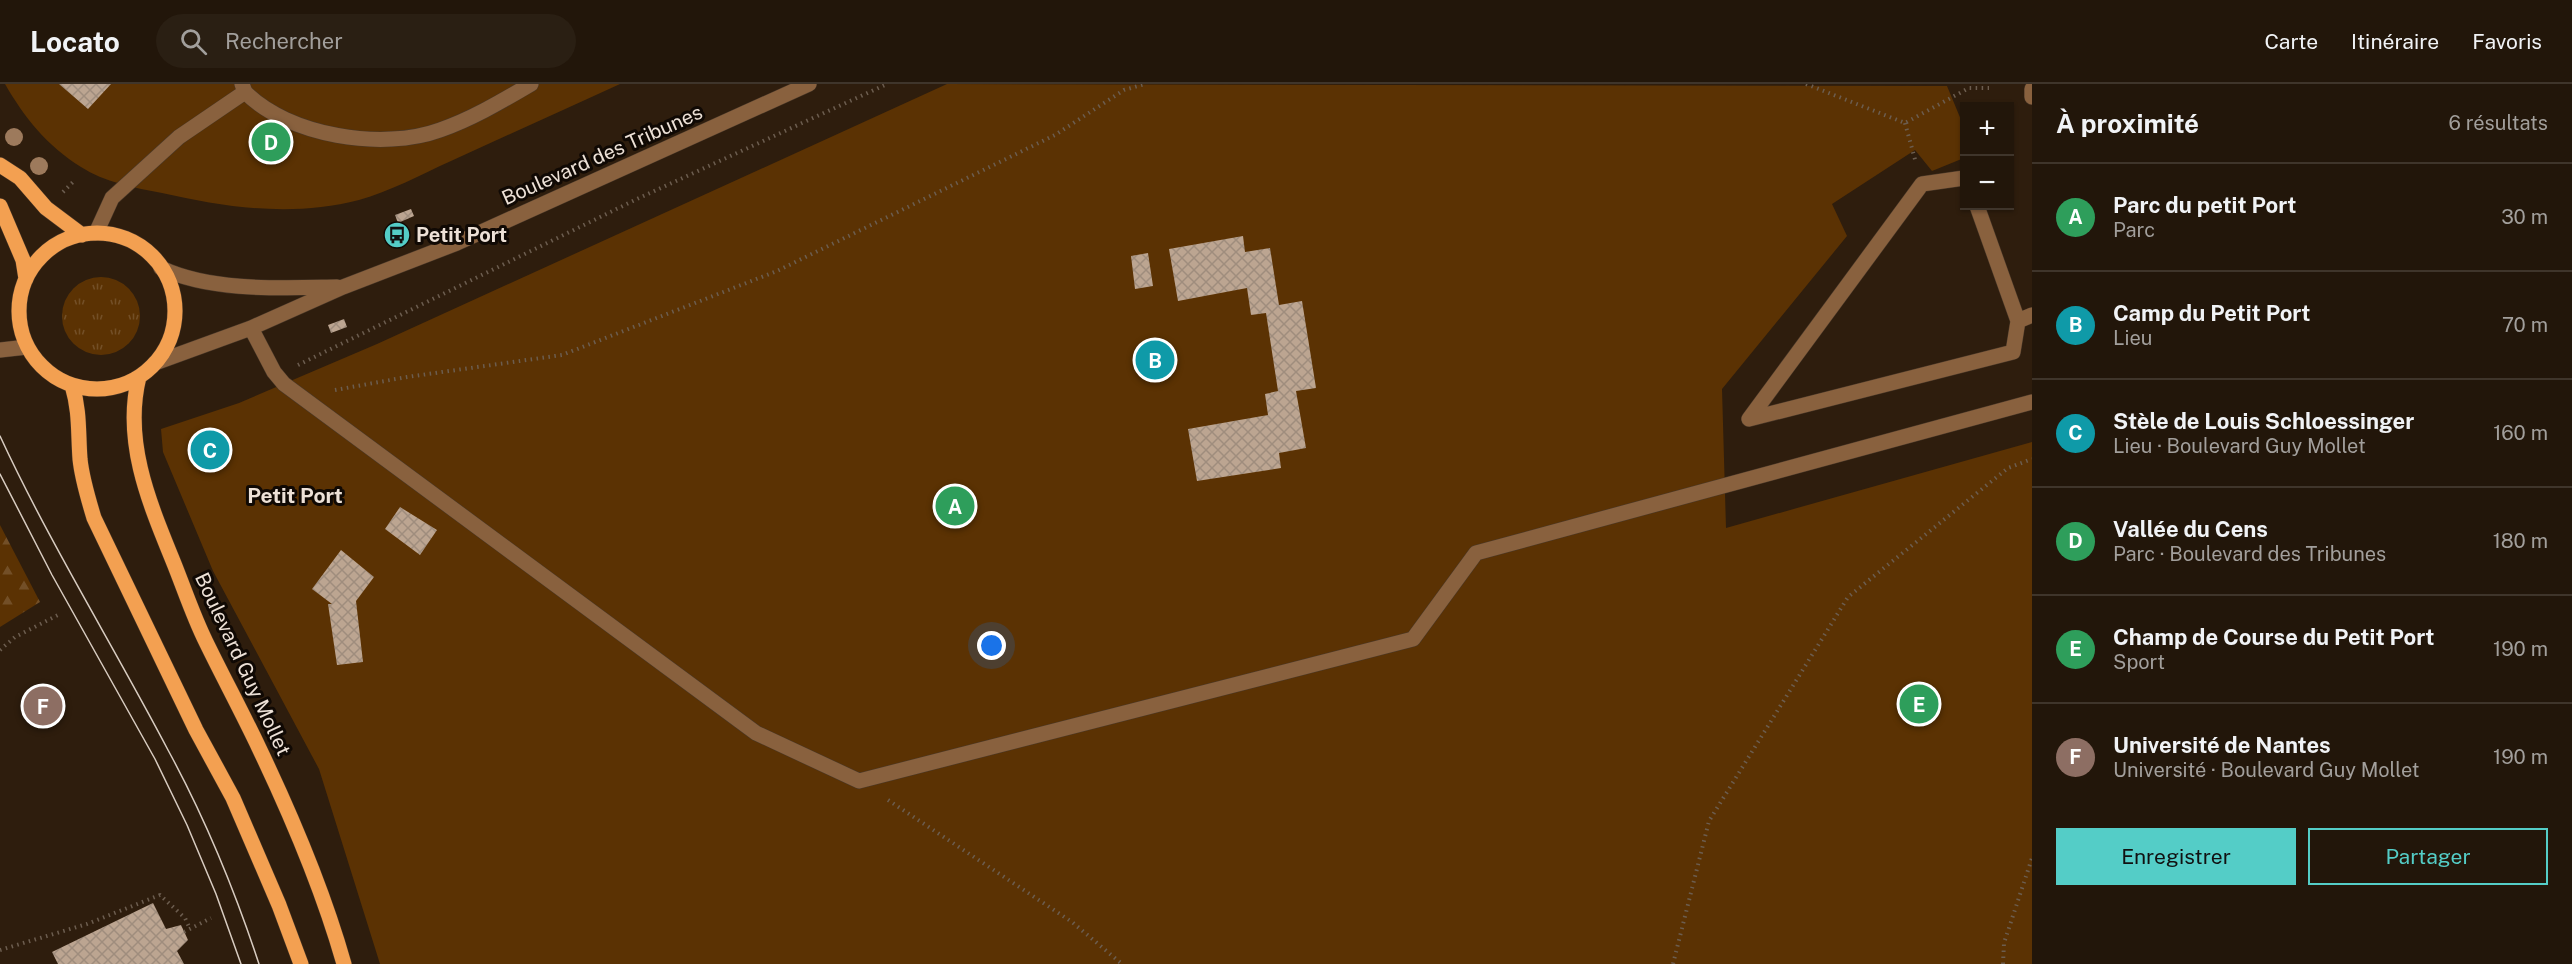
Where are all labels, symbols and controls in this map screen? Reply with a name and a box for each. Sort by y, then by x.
search box [156,14,576,68]
text: Locato [30,25,120,58]
icon: search [177,25,210,58]
text: Rechercher [225,28,343,54]
text: Carte [2264,29,2318,54]
text: Itinéraire [2351,29,2439,54]
text: Favoris [2472,29,2542,54]
street label: Boulevard des Tribunes [498,100,706,210]
map controls [1960,102,2014,210]
button: + [1960,102,2014,156]
text: À proximité [2056,108,2199,139]
text: 6 résultats [2448,111,2548,135]
pin: D [252,120,290,164]
button: − [1960,156,2014,210]
text: Parc du petit Port [2113,192,2296,218]
text: A [2068,205,2083,229]
text: 30 m [2501,205,2548,229]
text: Parc [2113,218,2155,242]
bus stop icon: Petit Port [382,220,412,250]
place label: Petit Port [416,223,507,247]
text: Camp du Petit Port [2113,300,2310,326]
text: B [2069,313,2082,337]
text: 70 m [2502,313,2548,337]
text: Lieu [2113,326,2152,350]
pin: B [1136,338,1174,382]
text: Stèle de Louis Schloessinger [2113,408,2414,434]
text: C [2068,421,2083,445]
text: 160 m [2493,421,2548,445]
pin: C [190,428,230,472]
text: Lieu · Boulevard Guy Mollet [2113,434,2366,458]
district label: Petit Port [247,483,343,508]
pin: A [936,484,974,528]
text: Vallée du Cens [2113,516,2268,542]
text: D [2068,529,2083,553]
text: 180 m [2493,529,2548,553]
text: Parc · Boulevard des Tribunes [2113,542,2386,566]
street label: Boulevard Guy Mollet [190,569,296,759]
text: Champ de Course du Petit Port [2113,624,2434,650]
your location [977,631,1006,660]
text: E [2069,637,2082,661]
text: 190 m [2493,637,2548,661]
text: Sport [2113,650,2165,674]
pin: E [1900,682,1938,726]
pin: F [24,684,63,728]
text: Université de Nantes [2113,732,2331,758]
text: F [2069,745,2082,769]
text: 190 m [2493,745,2548,769]
text: Université · Boulevard Guy Mollet [2113,758,2420,782]
button: Enregistrer [2056,828,2296,885]
button: Partager [2308,828,2548,885]

